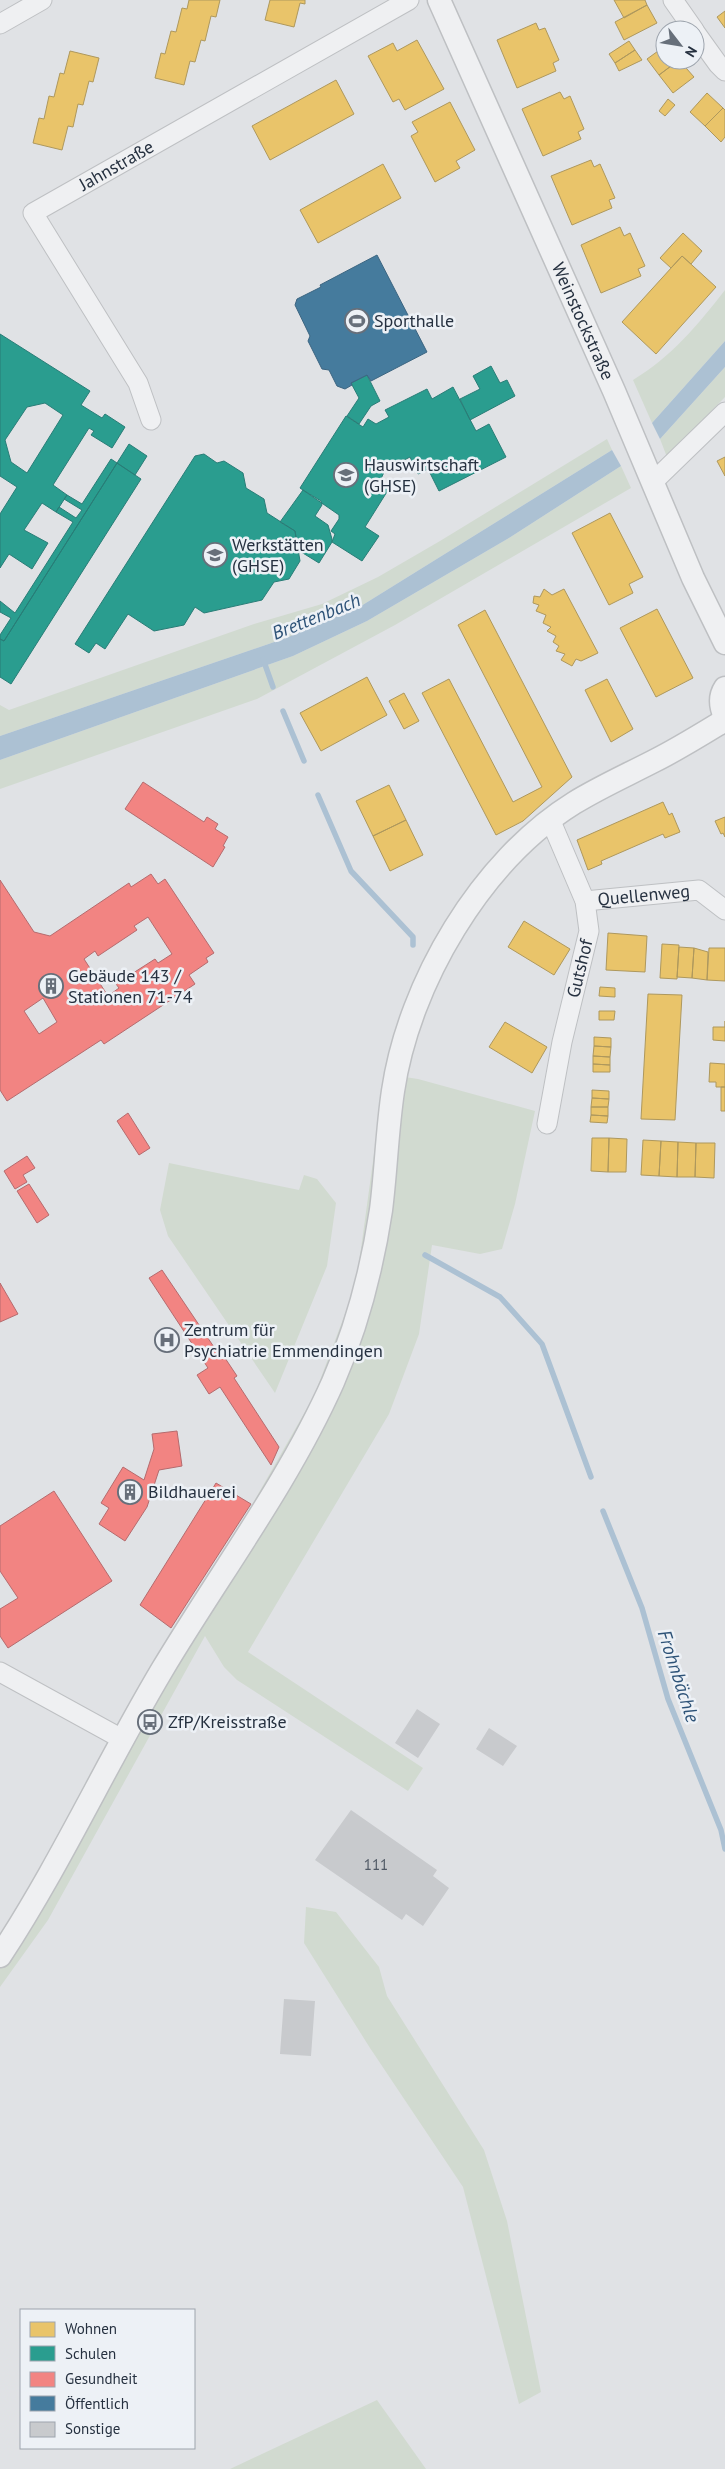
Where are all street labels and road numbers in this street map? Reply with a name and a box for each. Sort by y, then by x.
street label: Jahnstraße [74,135,158,196]
street label: Weinstockstraße [547,259,620,383]
street label: Quellenweg [597,879,691,911]
street label: Gutshof [561,936,598,1000]

